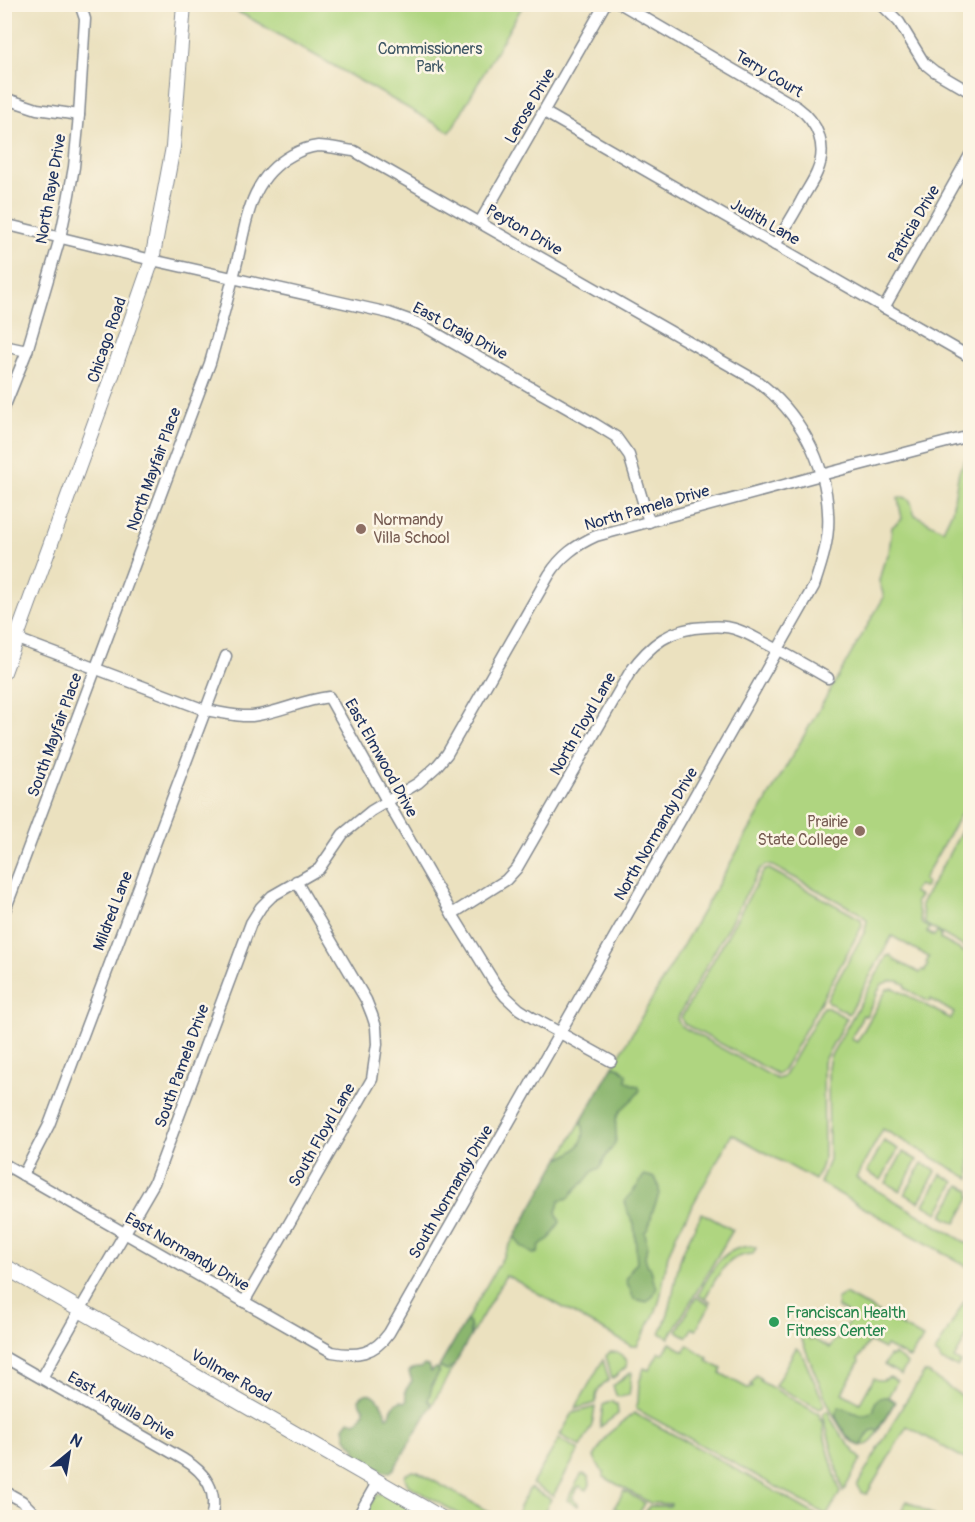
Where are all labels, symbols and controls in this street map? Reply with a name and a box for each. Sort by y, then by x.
park label: Commissioners Park [378,39,482,77]
street label: Terry Court [731,46,807,102]
street label: Lerose Drive [500,65,560,147]
street label: North Raye Drive [31,132,71,246]
street label: Patricia Drive [884,182,944,266]
street label: Judith Lane [727,194,803,250]
street label: Peyton Drive [482,200,566,260]
street label: Chicago Road [83,295,131,385]
street label: East Craig Drive [409,298,511,364]
street label: North Mayfair Place [122,405,186,533]
street label: North Pamela Drive [582,481,712,535]
place label: Normandy Villa School [373,510,450,548]
marker: Normandy Villa School [354,522,368,536]
street label: North Floyd Lane [545,669,621,779]
street label: South Mayfair Place [23,670,87,800]
street label: East Elmwood Drive [340,695,422,821]
street label: North Normandy Drive [610,764,702,904]
place label: Prairie State College [758,812,848,850]
marker: Prairie State College [853,824,867,838]
street label: Mildred Lane [89,868,137,954]
street label: South Pamela Drive [150,1001,214,1131]
street label: South Floyd Lane [284,1079,360,1190]
street label: South Normandy Drive [405,1122,497,1262]
street label: East Normandy Drive [121,1208,253,1296]
place label: Franciscan Health Fitness Center [786,1303,906,1341]
marker: Franciscan Health Fitness Center [767,1315,781,1329]
street label: Vollmer Road [187,1345,275,1407]
street label: East Arquilla Drive [64,1367,178,1445]
north arrow [39,1423,99,1483]
text: N [66,1430,86,1452]

